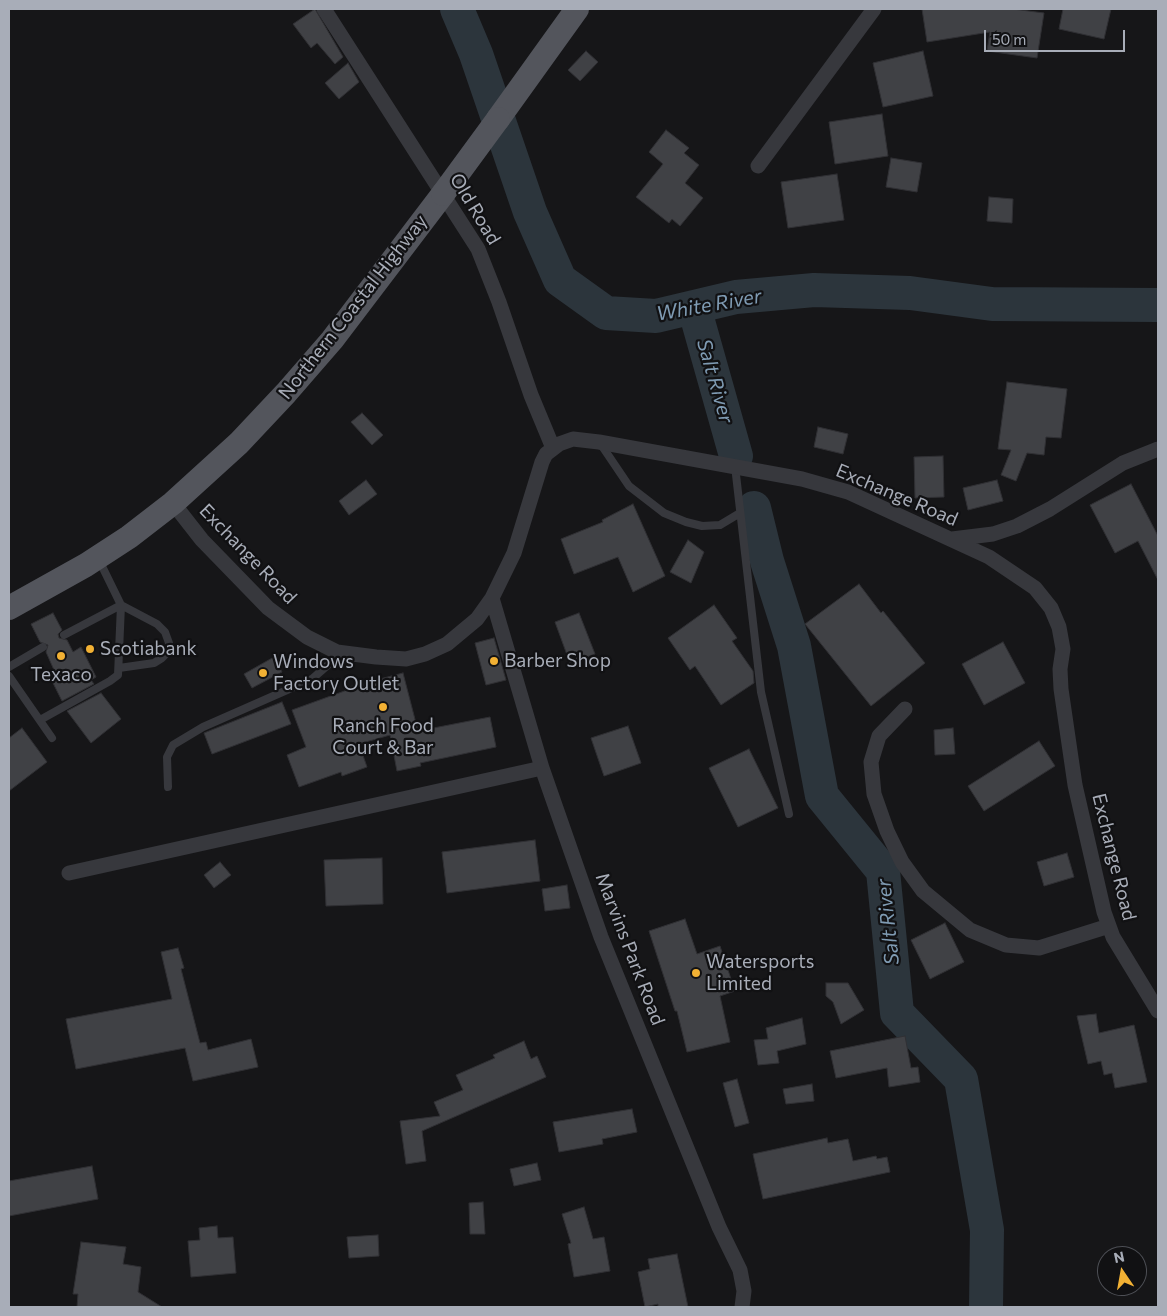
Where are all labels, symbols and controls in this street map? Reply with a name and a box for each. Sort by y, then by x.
scale bar [987,20,1128,52]
text: 50 m [992,30,1026,48]
street label: Old Road [445,169,505,249]
street label: Northern Coastal Highway [274,210,432,404]
water label: White River [654,284,764,326]
water label: Salt River [692,336,738,426]
street label: Exchange Road [833,459,961,531]
street label: Exchange Road [195,499,301,609]
place label: Scotiabank [100,638,197,660]
marker: Scotiabank [84,643,96,655]
marker: Texaco [55,650,67,662]
place label: Barber Shop [504,650,611,672]
place label: Windows Factory Outlet [273,651,399,695]
marker: Barber Shop [488,655,500,667]
place label: Texaco [30,664,92,686]
marker: Windows Factory Outlet [257,667,269,679]
marker: Ranch Food Court & Bar [377,701,389,713]
place label: Ranch Food Court & Bar [332,715,434,759]
street label: Exchange Road [1087,791,1141,923]
street label: Marvins Park Road [590,870,670,1028]
water label: Salt River [872,878,904,966]
place label: Watersports Limited [706,951,815,995]
marker: Watersports Limited [690,967,702,979]
north arrow [1097,1246,1147,1296]
text: N [1112,1247,1126,1266]

